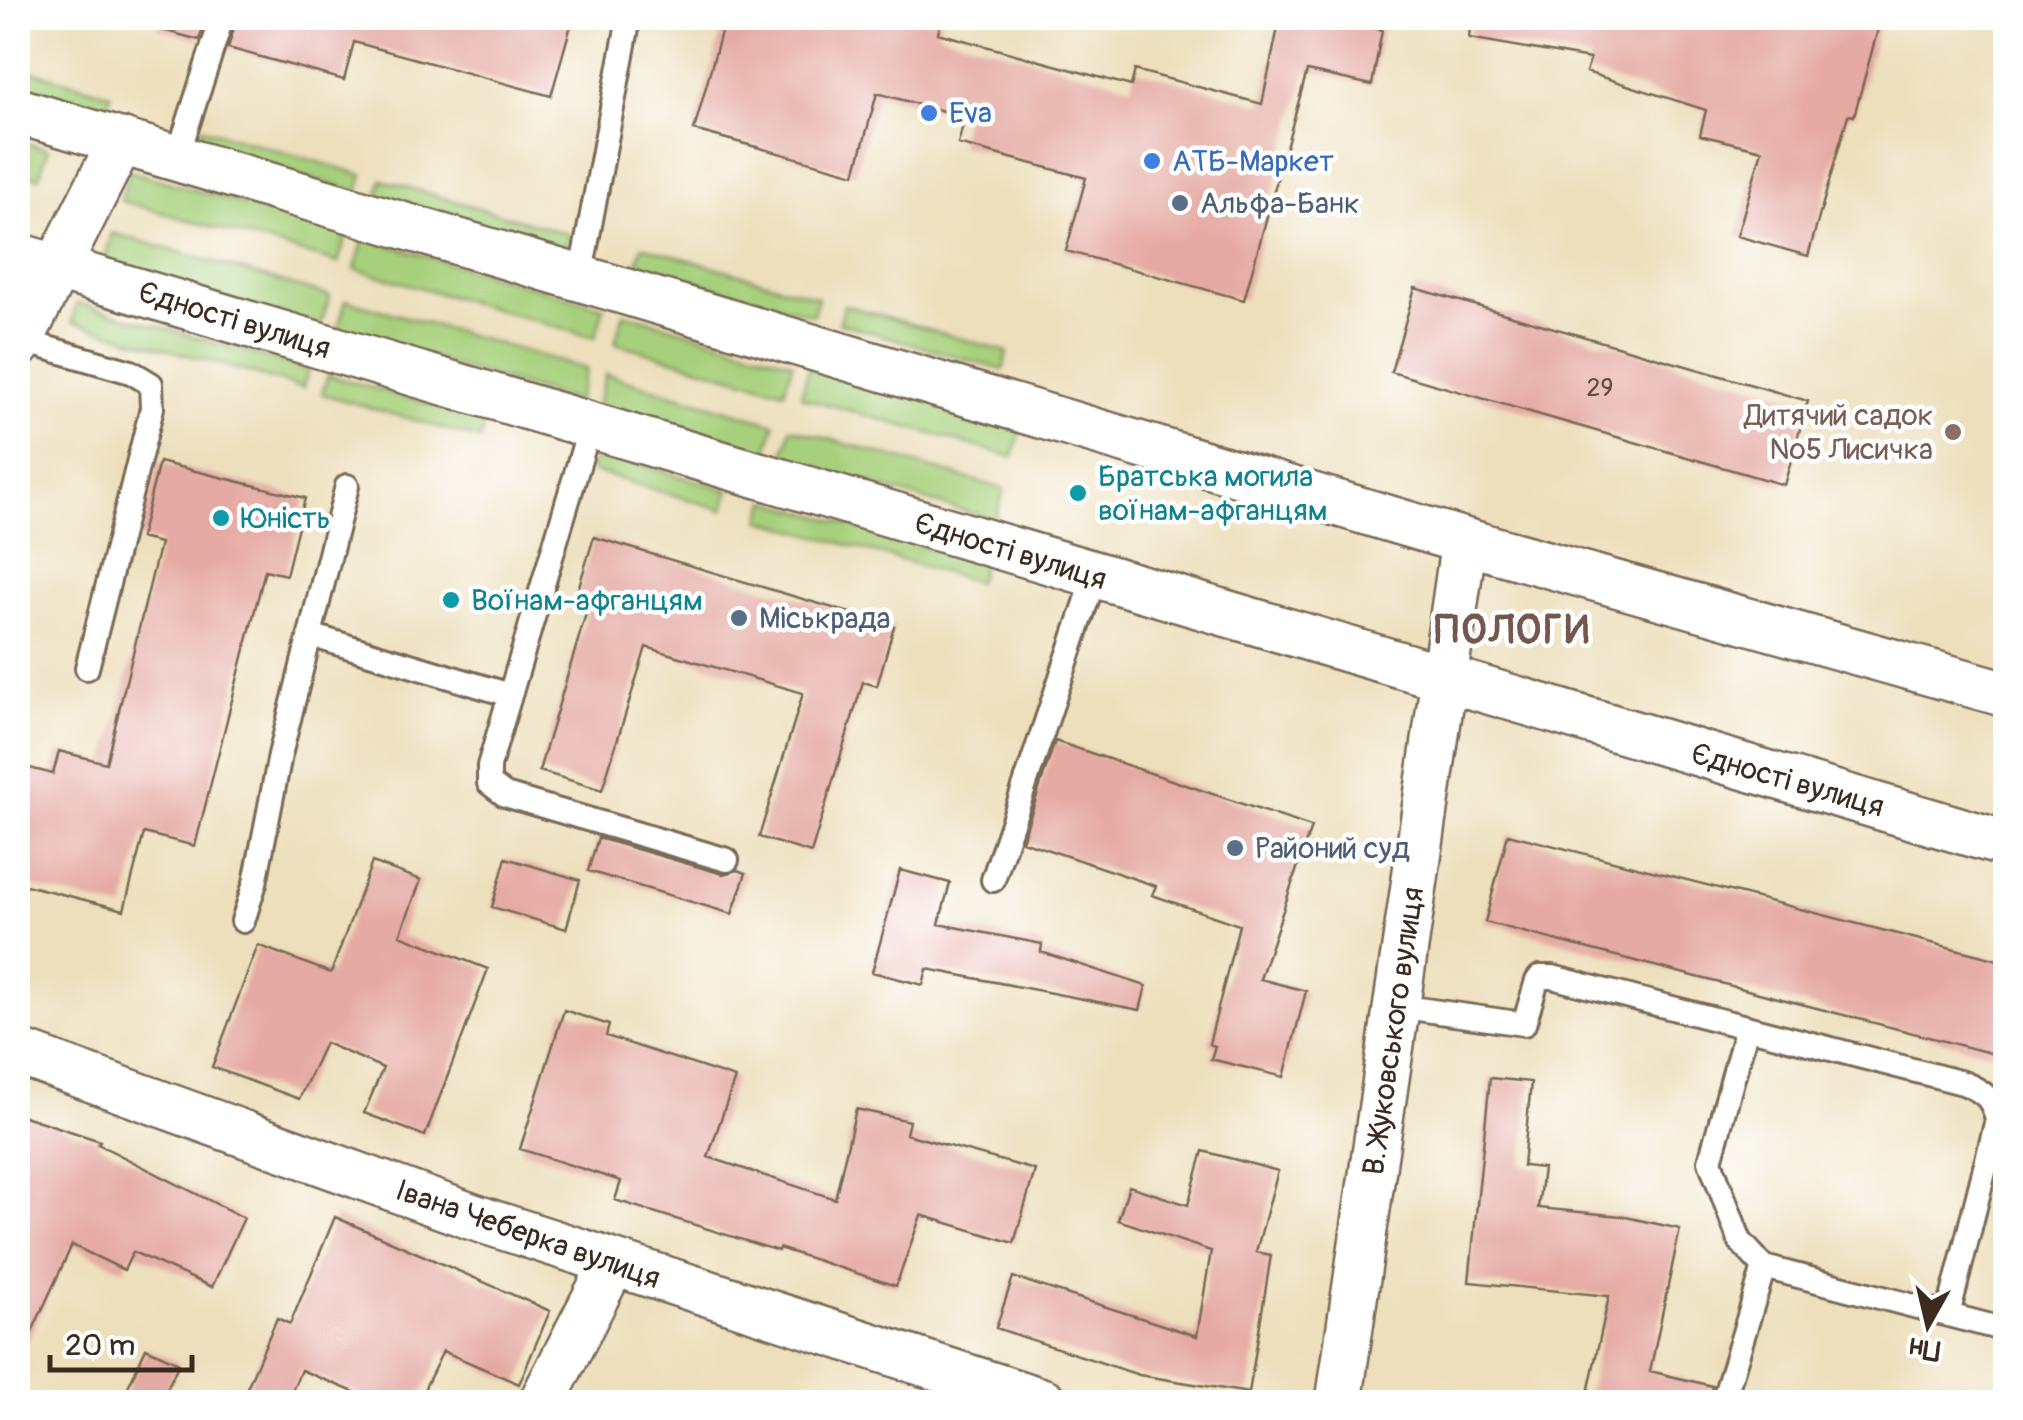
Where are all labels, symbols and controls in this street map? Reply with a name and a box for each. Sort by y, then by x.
place label: Eva [949,95,992,132]
marker: Eva [918,102,940,124]
place label: АТБ-Маркет [1172,143,1334,180]
marker: АТБ-Маркет [1141,150,1163,172]
place label: Альфа-Банк [1200,185,1359,222]
marker: Альфа-Банк [1169,192,1191,214]
street label: Єдності вулиця [135,274,335,367]
house number: 29 [1587,373,1613,404]
place label: Дитячий садок №5 Лисичка [1743,397,1933,468]
marker: Дитячий садок №5 Лисичка [1942,421,1964,443]
place label: Братська могила воїнам-афганцям [1098,458,1327,529]
marker: Братська могила воїнам-афганцям [1067,482,1089,504]
place label: Юність [241,500,331,537]
street label: Єдності вулиця [911,505,1111,598]
marker: Юність [210,507,232,529]
place label: Воїнам-афганцям [471,582,703,619]
marker: Воїнам-афганцям [440,589,462,611]
place label: Міськрада [759,600,891,637]
district label: ПОЛОГИ [1435,606,1591,655]
marker: Міськрада [728,607,750,629]
street label: Єдності вулиця [1687,735,1888,826]
place label: Районий суд [1255,830,1410,867]
marker: Районий суд [1224,837,1246,859]
street label: В. Жуковського вулиця [1355,885,1432,1177]
street label: Івана Чеберка вулиця [391,1172,665,1297]
north arrow [1878,1275,1978,1375]
scale bar [50,1310,192,1372]
text: 20 m [65,1327,135,1364]
text: Пн [1907,1329,1942,1368]

